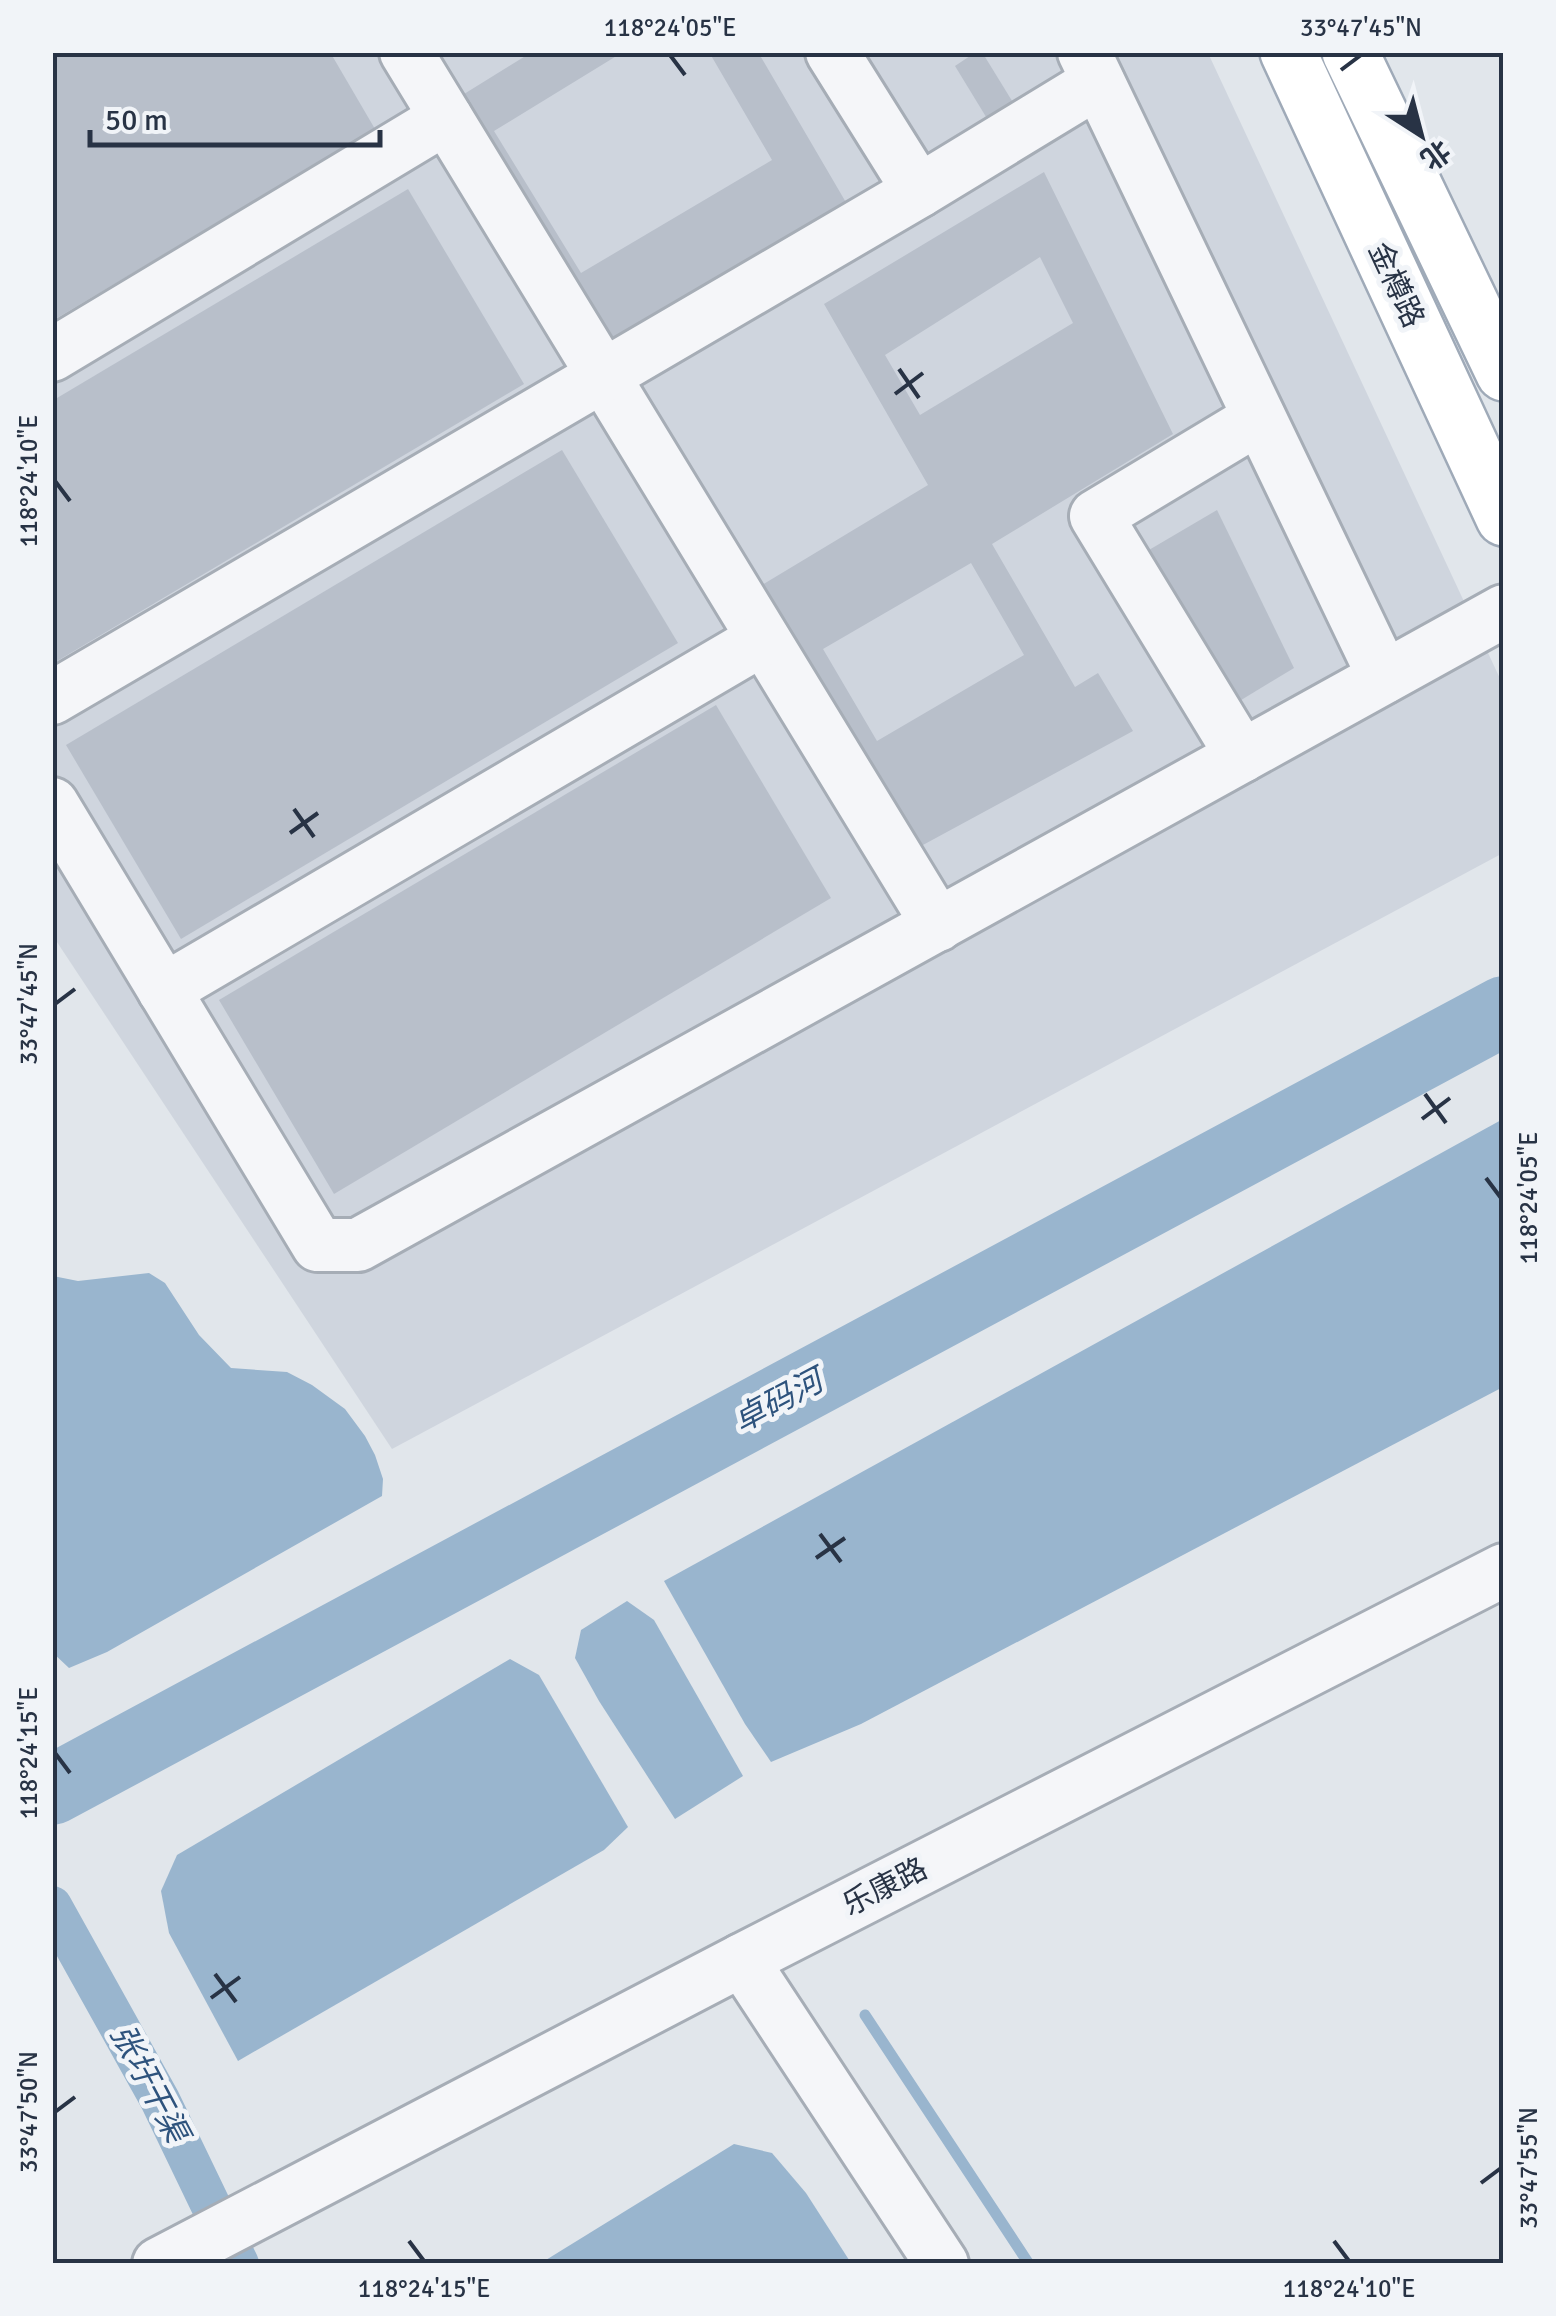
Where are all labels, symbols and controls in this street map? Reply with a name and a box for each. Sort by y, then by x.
text: 118°24'05"E [604,12,736,43]
text: 33°47'45"N [1300,12,1422,43]
scale bar [90,85,380,147]
north arrow [1371,85,1471,185]
text: 50 m [105,102,168,139]
text: 北 [1414,132,1456,176]
street label: 金樽路 [1360,236,1432,334]
text: 118°24'10"E [13,415,44,547]
text: 33°47'45"N [13,943,44,1065]
text: 118°24'05"E [1513,1132,1544,1264]
water label: 卓码河 [726,1358,835,1441]
text: 118°24'15"E [13,1687,44,1819]
street label: 乐康路 [837,1850,933,1924]
water label: 张圩干渠 [102,2017,198,2152]
text: 33°47'50"N [13,2051,44,2173]
text: 33°47'55"N [1513,2107,1544,2229]
text: 118°24'15"E [358,2273,490,2304]
text: 118°24'10"E [1283,2273,1415,2304]

